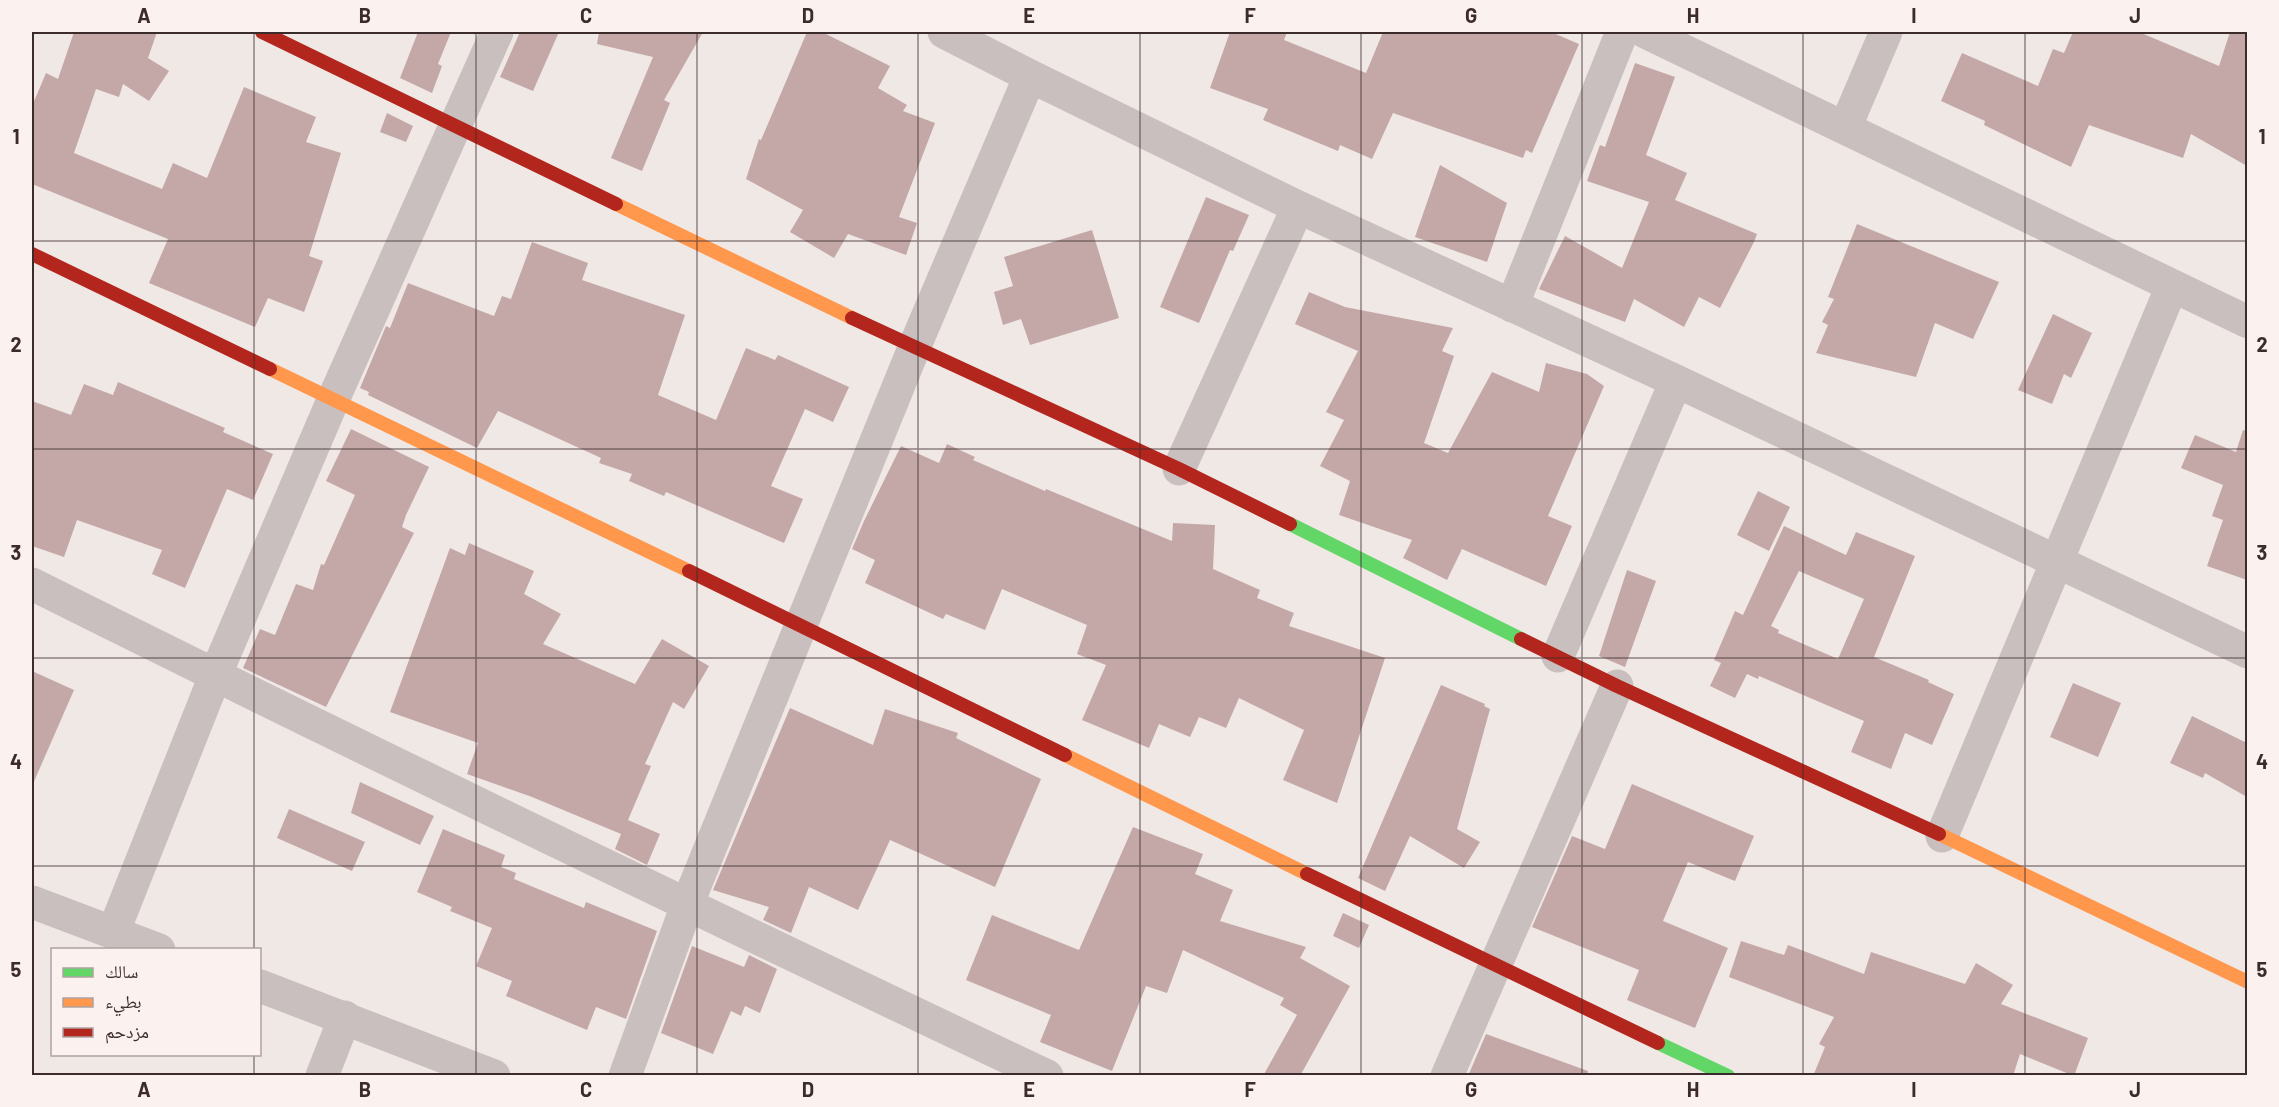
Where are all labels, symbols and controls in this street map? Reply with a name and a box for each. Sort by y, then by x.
text: A [137,3,151,27]
text: B [359,3,371,27]
text: C [580,3,592,27]
text: D [802,3,814,27]
text: E [1023,3,1035,27]
text: F [1244,3,1256,27]
text: G [1465,3,1477,27]
text: H [1687,3,1699,27]
text: I [1911,3,1917,27]
text: J [2129,3,2141,27]
text: 1 [12,124,20,148]
text: 1 [2258,124,2266,148]
text: 2 [10,332,22,356]
text: 2 [2256,332,2268,356]
text: 3 [11,540,21,564]
text: 3 [2257,540,2267,564]
text: 4 [10,749,22,773]
text: 4 [2256,749,2268,773]
legend [51,948,261,1056]
text: 5 [11,957,22,981]
text: 5 [2257,957,2268,981]
text: سالك [105,960,138,982]
text: بطيء [105,990,142,1017]
text: مزدحم [105,1020,149,1044]
text: A [137,1077,151,1101]
text: B [359,1077,371,1101]
text: C [580,1077,592,1101]
text: D [802,1077,814,1101]
text: E [1023,1077,1035,1101]
text: F [1244,1077,1256,1101]
text: G [1465,1077,1477,1101]
text: H [1687,1077,1699,1101]
text: I [1911,1077,1917,1101]
text: J [2129,1077,2141,1101]

